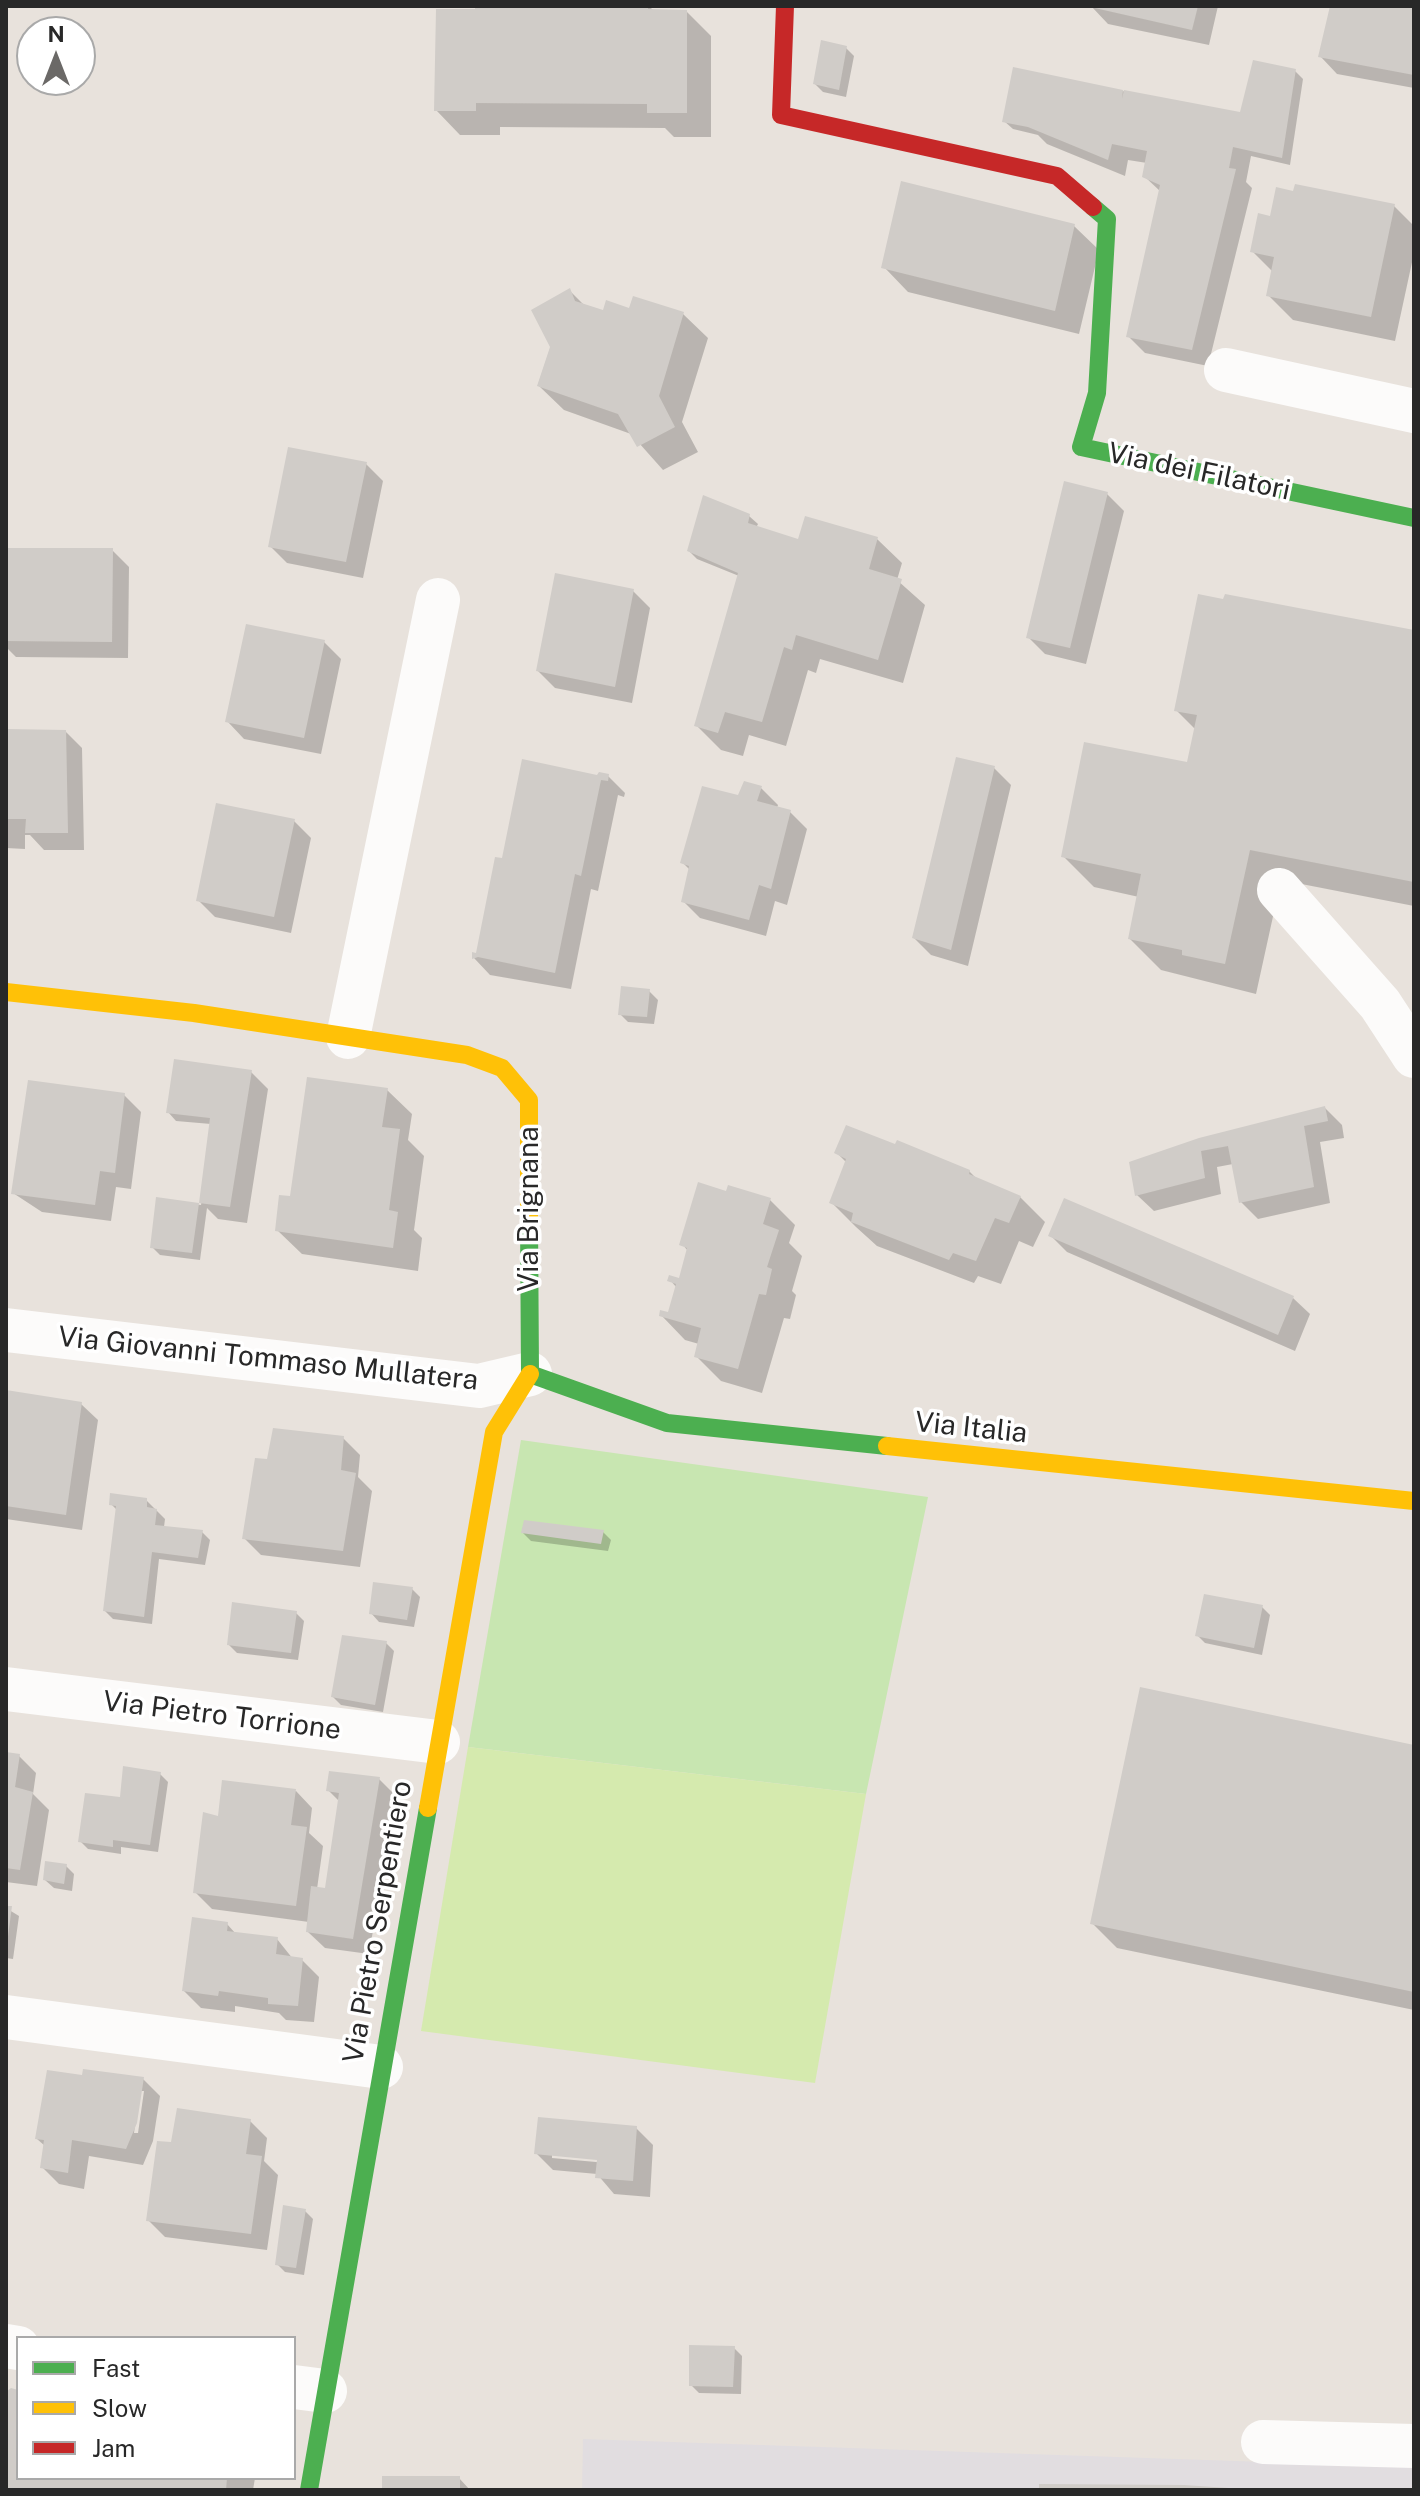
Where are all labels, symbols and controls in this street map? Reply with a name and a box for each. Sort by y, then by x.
north arrow [16,16,96,96]
text: N [47,21,65,47]
street label: Via dei Filatori [1105,436,1293,508]
street label: Via Brignana [512,1126,546,1292]
street label: Via Giovanni Tommaso Mullatera [56,1320,480,1398]
street label: Via Italia [913,1405,1029,1451]
street label: Via Pietro Torrione [101,1685,343,1747]
street label: Via Pietro Serpentiero [337,1778,419,2066]
legend [16,2336,296,2480]
text: Fast [92,2354,140,2382]
text: Slow [92,2394,147,2422]
text: Jam [92,2434,135,2462]

